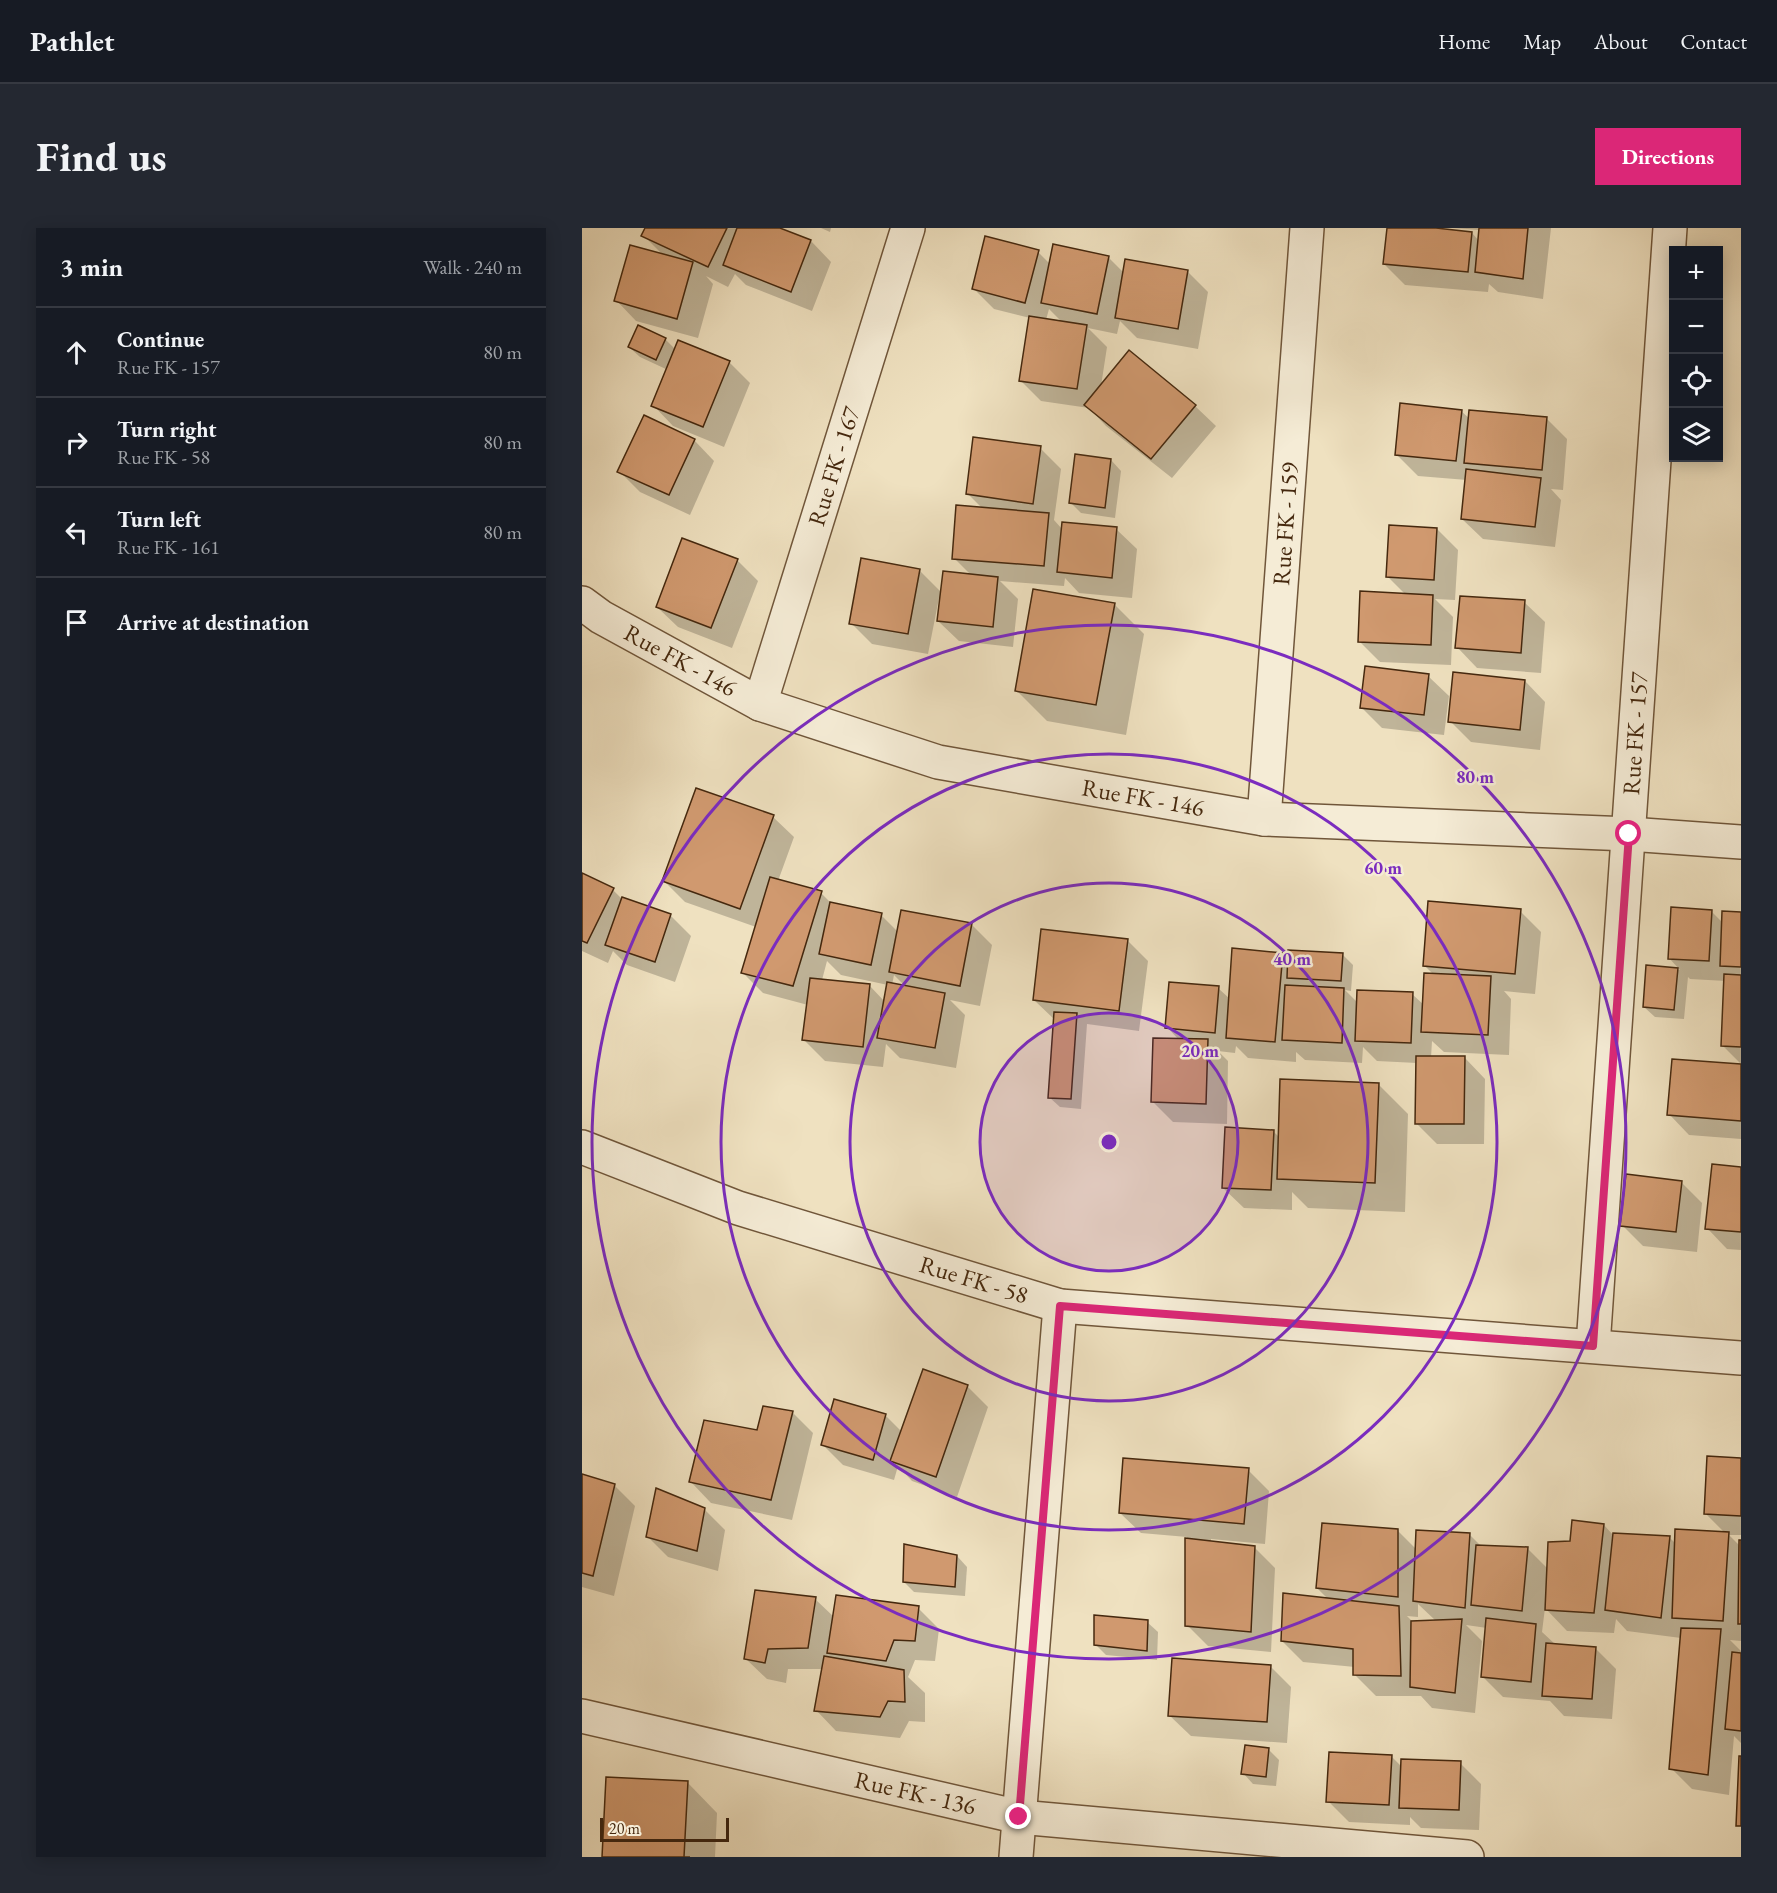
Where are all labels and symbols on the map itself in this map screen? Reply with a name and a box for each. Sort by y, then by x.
street label: Rue FK - 167 [800,402,867,530]
street label: Rue FK - 159 [1265,461,1305,586]
street label: Rue FK - 146 [619,617,742,703]
street label: Rue FK - 157 [1615,670,1654,796]
text: 80 m [1456,765,1494,788]
street label: Rue FK - 146 [1079,771,1206,823]
route start [1615,820,1641,846]
text: 60 m [1364,856,1402,879]
text: 40 m [1273,947,1311,970]
text: 20 m [1181,1039,1219,1062]
centre of rings [1099,1132,1119,1152]
street label: Rue FK - 58 [916,1248,1032,1310]
street label: Rue FK - 136 [852,1764,979,1822]
route end [1005,1803,1031,1829]
scale bar [600,1815,729,1842]

